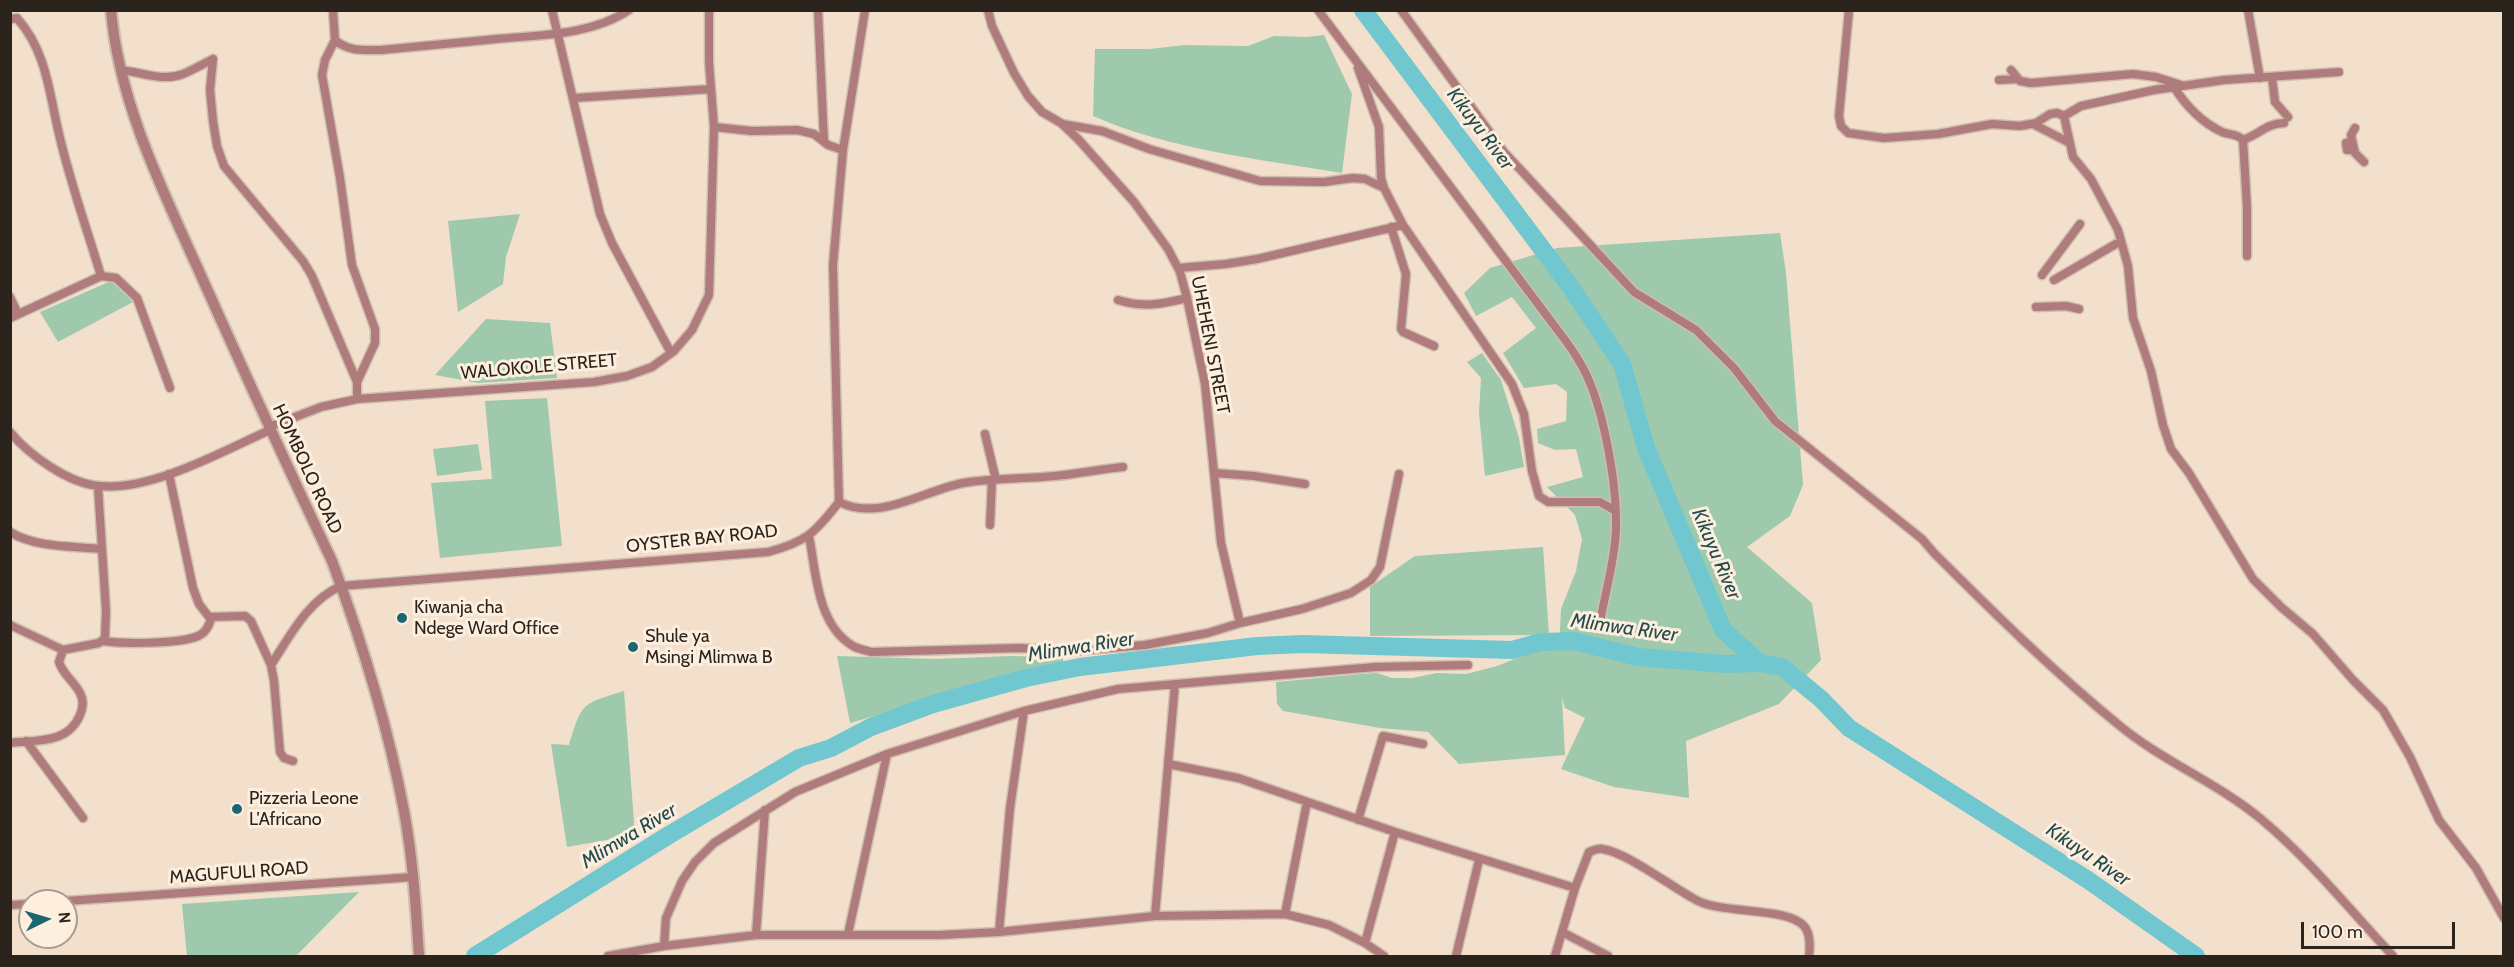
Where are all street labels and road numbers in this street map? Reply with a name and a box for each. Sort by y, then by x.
street label: UHEHENI STREET [1186,274,1234,416]
street label: WALOKOLE STREET [460,349,618,385]
street label: HOMBOLO ROAD [267,401,347,537]
street label: OYSTER BAY ROAD [625,520,779,558]
street label: MAGUFULI ROAD [169,857,309,889]

